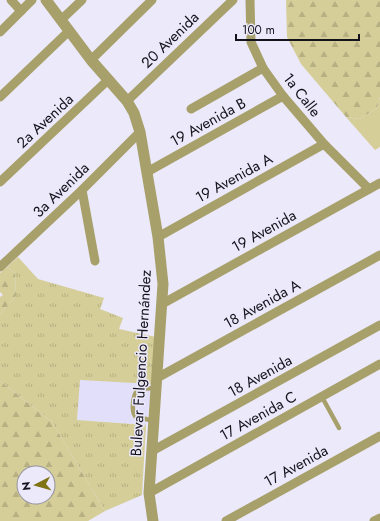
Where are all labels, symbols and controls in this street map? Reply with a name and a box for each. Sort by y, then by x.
street label: 20 Avenida [136,7,204,73]
scale bar [236,16,359,42]
text: 100 m [242,21,275,39]
street label: 1a Calle [278,68,326,122]
street label: 2a Avenida [12,89,78,153]
street label: 19 Avenida B [166,92,250,152]
street label: 19 Avenida A [191,148,277,208]
street label: 3a Avenida [28,158,94,222]
street label: 19 Avenida [228,204,300,258]
street label: Bulevar Fulgencio Hernández [125,269,157,457]
street label: 18 Avenida A [220,274,304,334]
street label: 18 Avenida [224,349,296,403]
street label: 17 Avenida C [216,386,300,446]
street label: 17 Avenida [260,439,332,493]
north arrow [16,465,56,505]
text: N [18,481,34,491]

